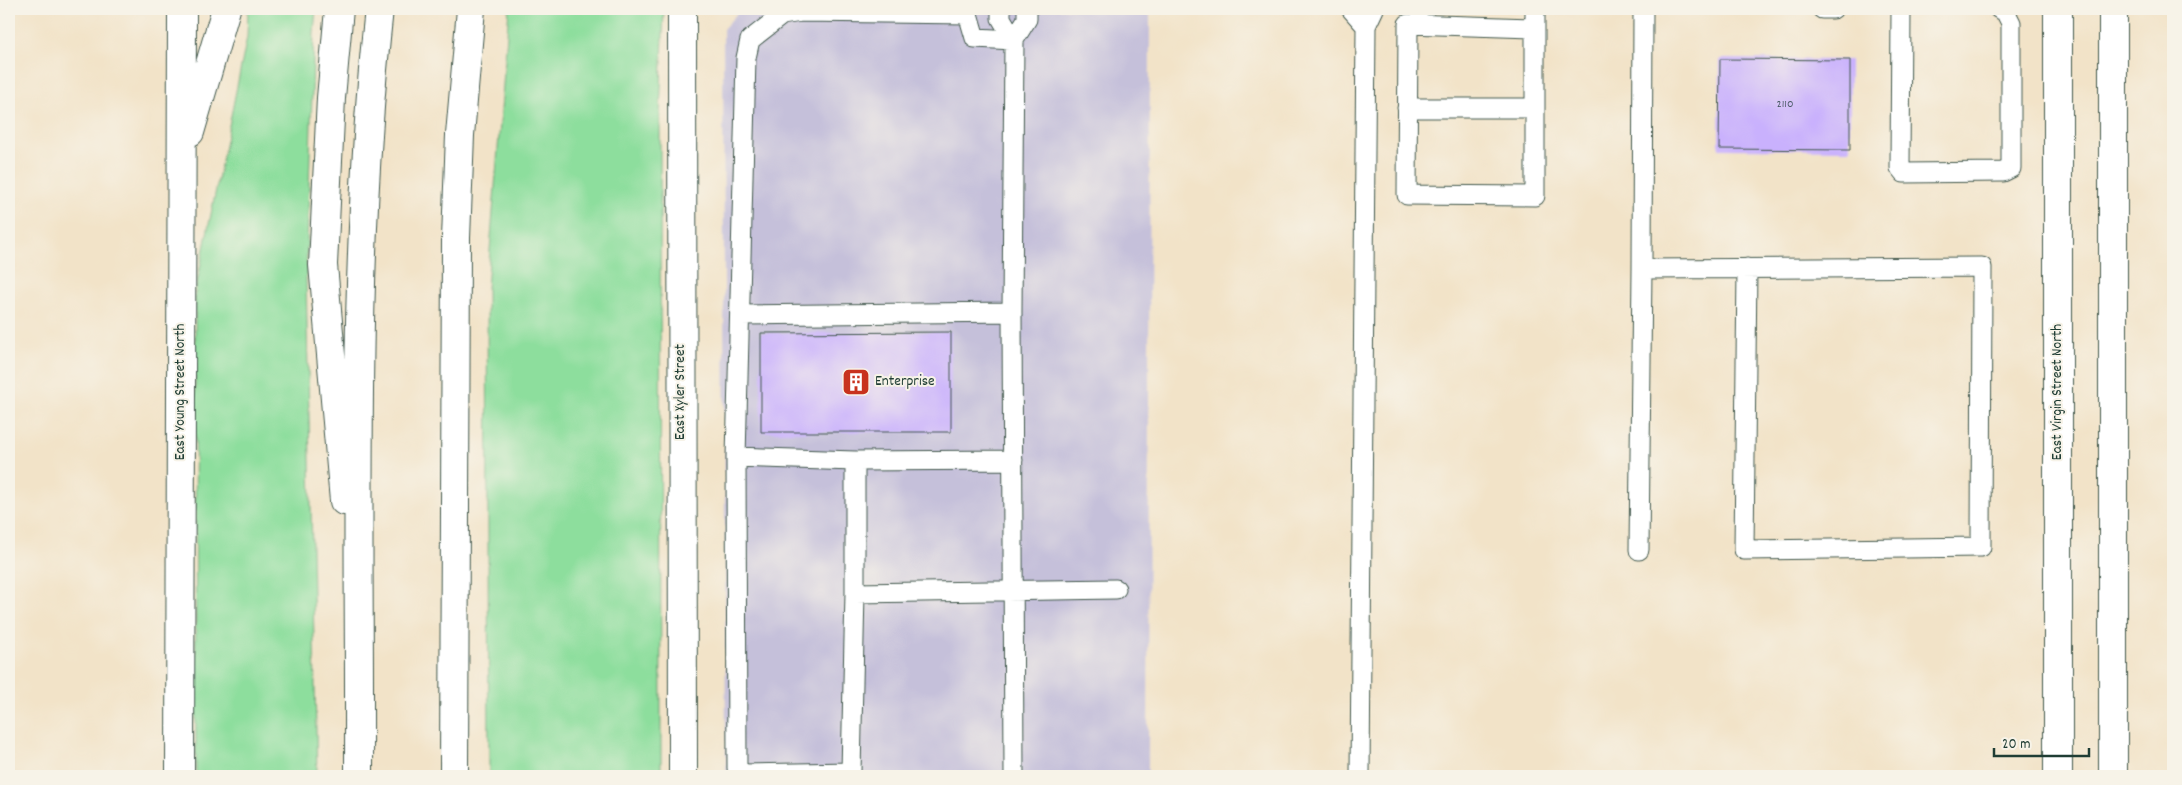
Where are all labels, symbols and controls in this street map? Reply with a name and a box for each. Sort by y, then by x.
house number: 2110 [1776,96,1794,113]
street label: East Young Street North [170,324,192,460]
street label: East Virgin Street North [2047,324,2069,460]
street label: East Xyler Street [670,343,692,440]
building icon: Enterprise [841,367,871,397]
place label: Enterprise [875,371,935,393]
scale bar [1994,725,2090,757]
text: 20 m [2002,734,2030,756]

